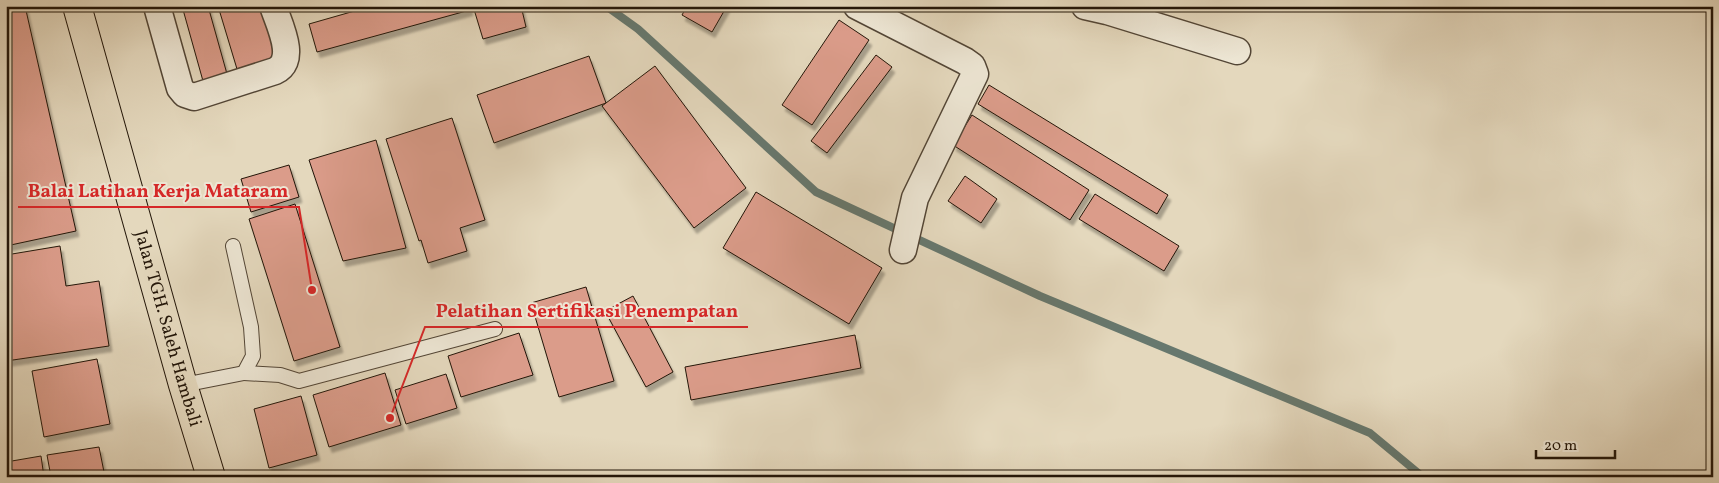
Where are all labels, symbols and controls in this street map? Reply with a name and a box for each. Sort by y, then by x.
callout: Balai Latihan Kerja Mataram [18,173,299,207]
text: Balai Latihan Kerja Mataram [28,179,288,205]
street label: Jalan TGH. Saleh Hambali [128,227,208,430]
callout: Pelatihan Sertifikasi Penempatan [425,293,748,327]
text: Pelatihan Sertifikasi Penempatan [436,299,738,325]
scale bar [1536,428,1615,460]
text: 20 m [1544,436,1577,457]

